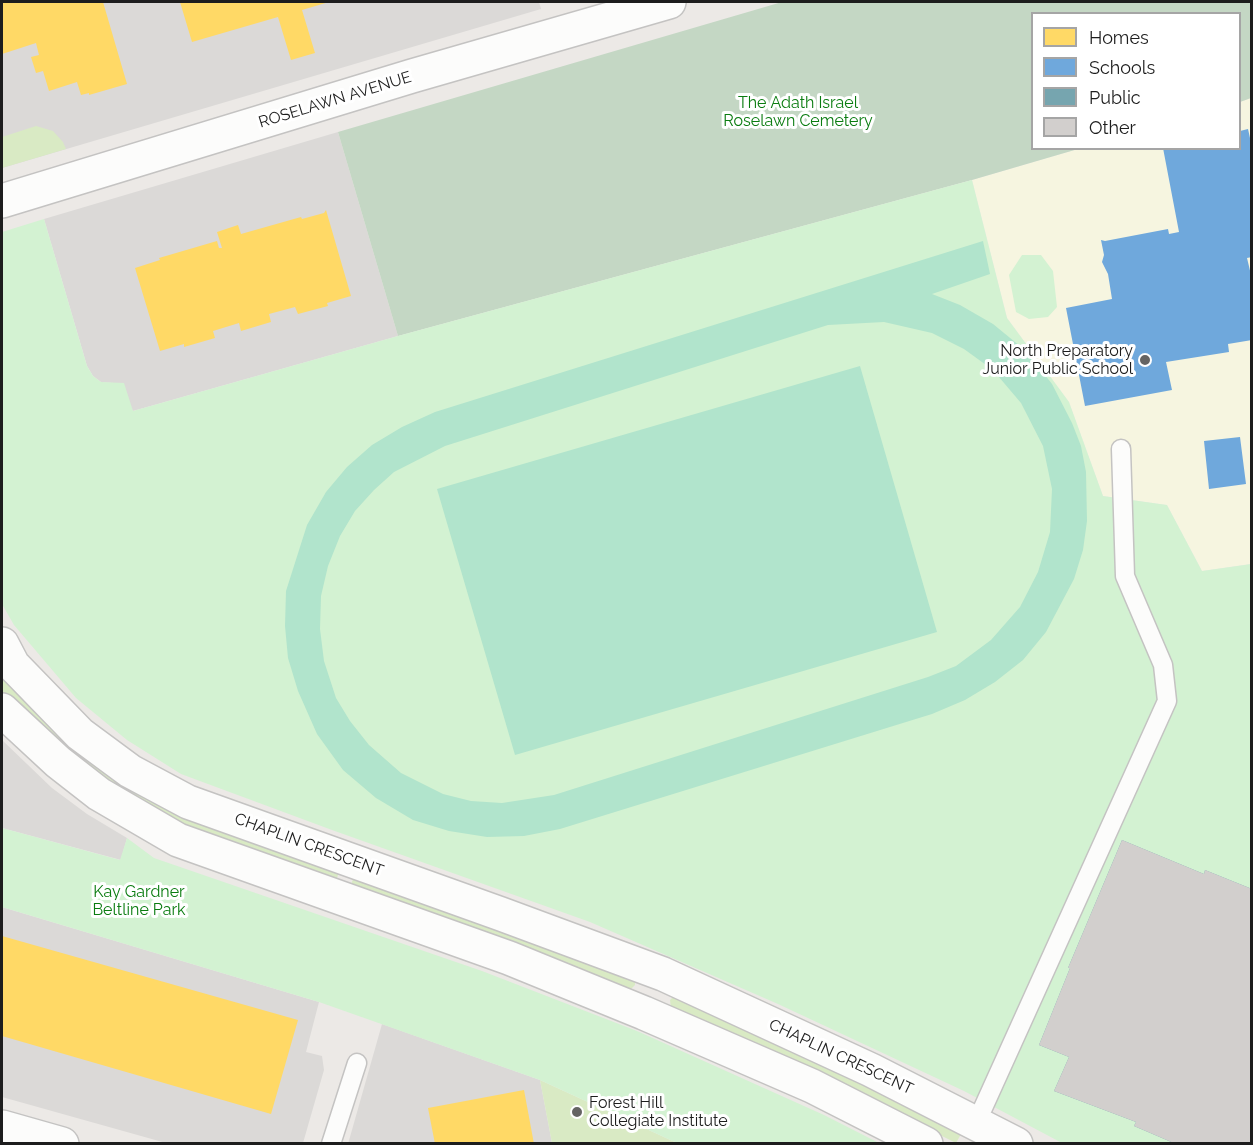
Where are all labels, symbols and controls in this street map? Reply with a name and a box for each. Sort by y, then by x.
legend [1031,12,1241,150]
text: Homes [1089,27,1149,48]
text: Schools [1089,57,1155,78]
street label: ROSELAWN AVENUE [256,68,414,132]
text: Public [1089,87,1141,108]
park label: The Adath Israel Roselawn Cemetery [723,93,873,131]
text: Other [1089,117,1136,138]
place label: North Preparatory Junior Public School [983,341,1133,379]
marker: North Preparatory Junior Public School [1138,353,1152,367]
street label: CHAPLIN CRESCENT [232,809,386,881]
park label: Kay Gardner Beltline Park [92,882,186,920]
street label: CHAPLIN CRESCENT [766,1015,916,1099]
place label: Forest Hill Collegiate Institute [589,1093,728,1131]
marker: Forest Hill Collegiate Institute [570,1105,584,1119]

